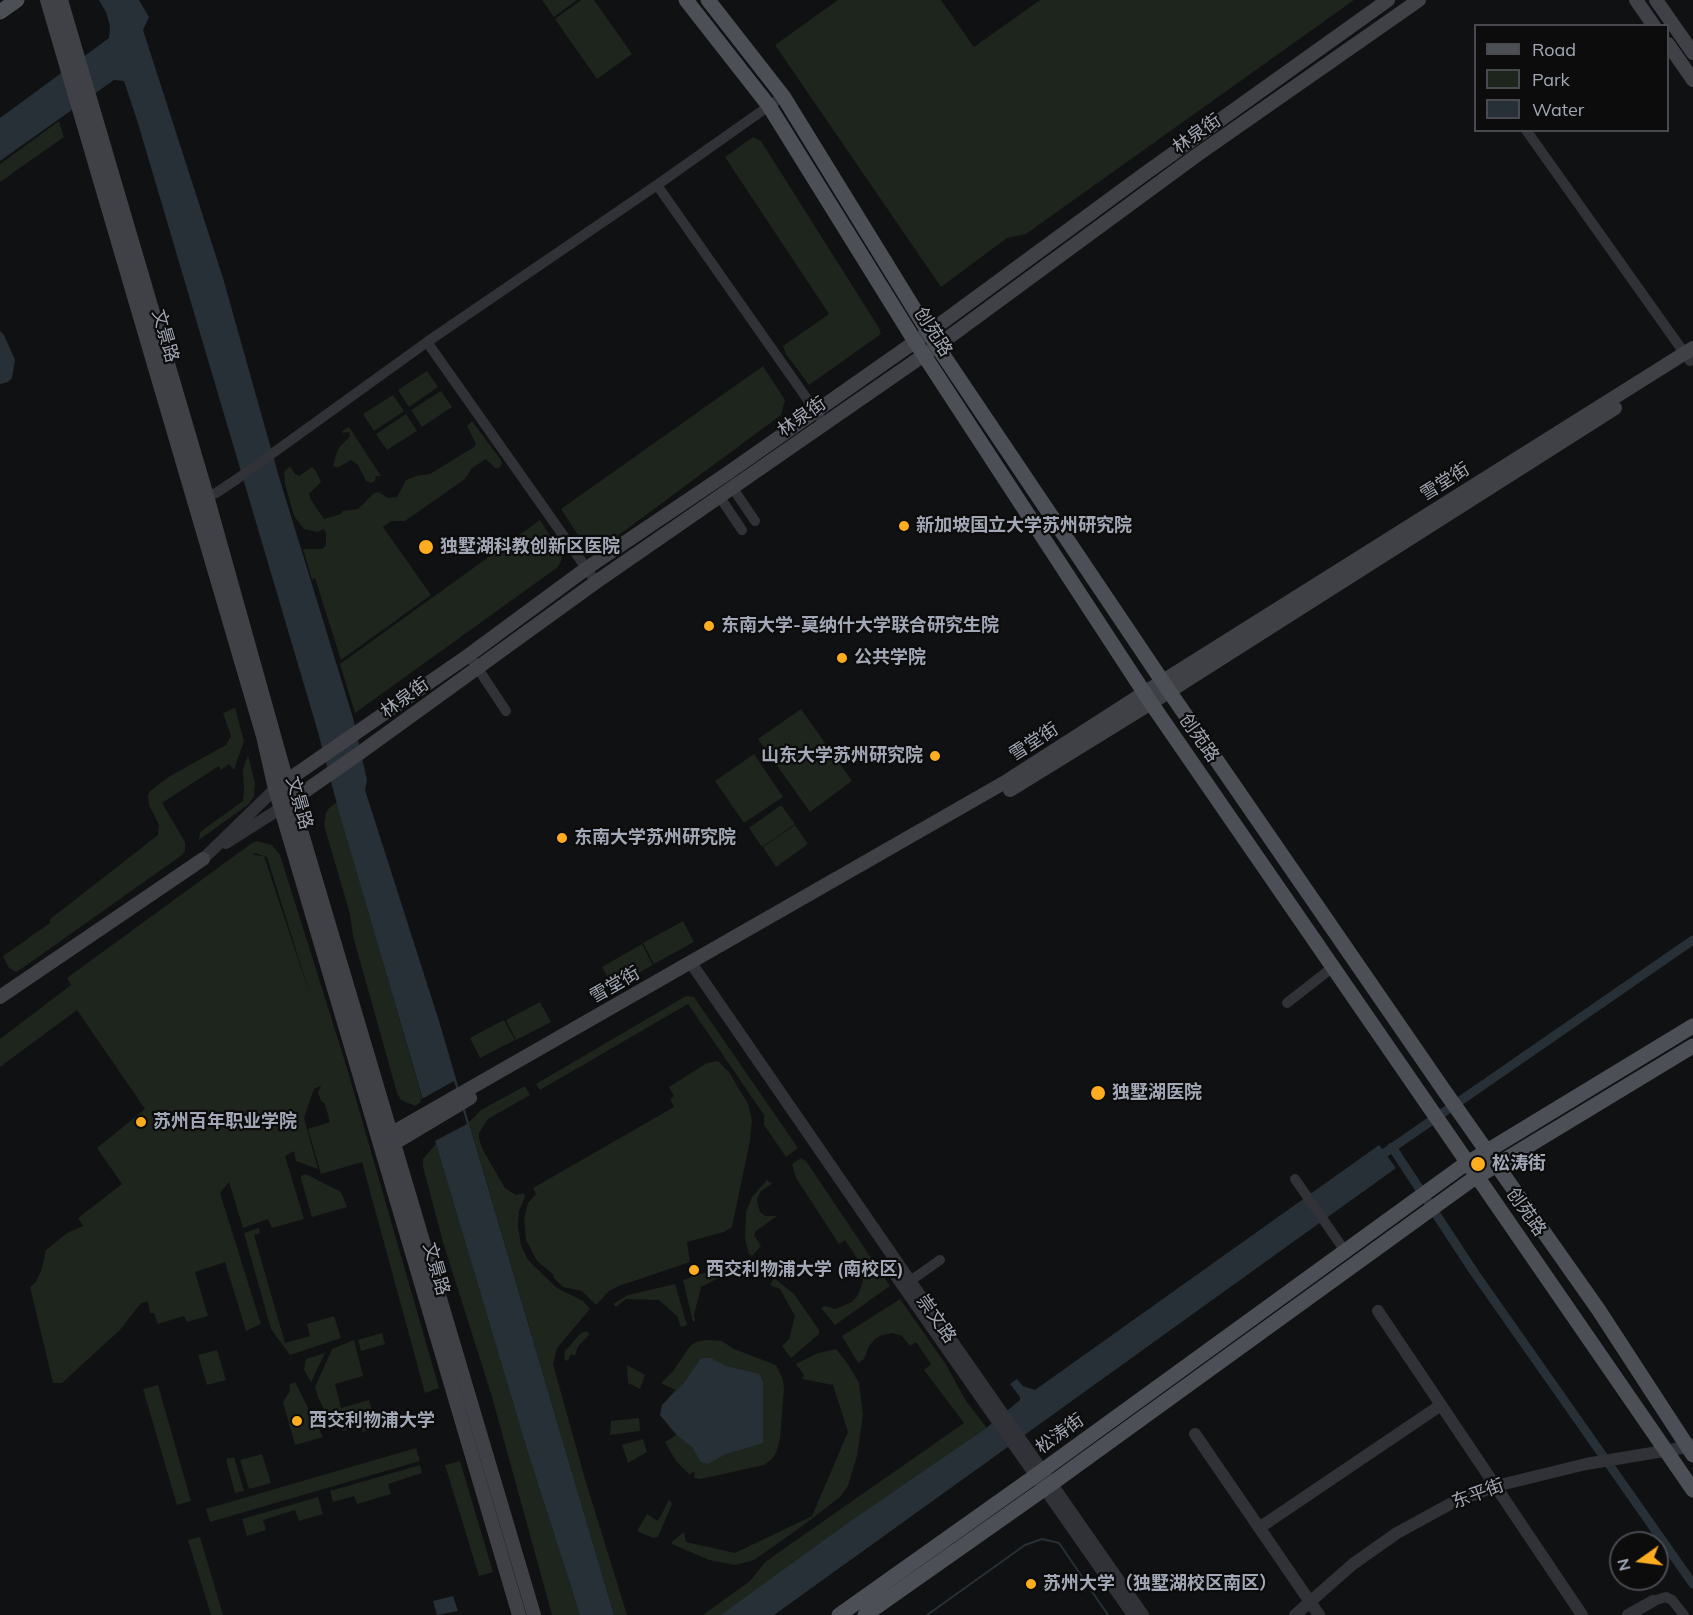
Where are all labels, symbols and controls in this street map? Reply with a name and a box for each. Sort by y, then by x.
legend [1474,24,1669,132]
text: Road [1532,38,1576,61]
text: Park [1532,68,1570,91]
text: Water [1532,98,1584,121]
street label: 林泉街 [1169,110,1225,158]
street label: 创苑路 [910,303,956,361]
street label: 文景路 [147,307,183,365]
street label: 林泉街 [774,393,830,441]
street label: 雪堂街 [1416,459,1474,505]
place label: 新加坡国立大学苏州研究院 [916,515,1132,537]
marker: 新加坡国立大学苏州研究院 [897,519,911,533]
place label: 独墅湖科教创新区医院 [440,536,620,558]
marker: 独墅湖科教创新区医院 [417,538,435,556]
place label: 东南大学-莫纳什大学联合研究生院 [721,615,999,637]
marker: 东南大学-莫纳什大学联合研究生院 [702,619,716,633]
place label: 公共学院 [854,647,926,669]
marker: 公共学院 [835,651,849,665]
street label: 林泉街 [377,673,433,723]
street label: 创苑路 [1175,710,1223,766]
street label: 雪堂街 [1005,718,1063,766]
place label: 山东大学苏州研究院 [761,745,923,767]
marker: 山东大学苏州研究院 [928,749,942,763]
street label: 文景路 [281,774,317,832]
place label: 东南大学苏州研究院 [574,827,736,849]
marker: 东南大学苏州研究院 [555,831,569,845]
street label: 雪堂街 [586,962,644,1008]
place label: 独墅湖医院 [1112,1082,1202,1104]
marker: 独墅湖医院 [1089,1084,1107,1102]
place label: 苏州百年职业学院 [153,1111,297,1133]
marker: 苏州百年职业学院 [134,1115,148,1129]
place label: 松涛街 [1492,1153,1546,1175]
marker: 松涛街 [1469,1155,1487,1173]
street label: 创苑路 [1502,1184,1550,1240]
street label: 文景路 [418,1240,454,1298]
place label: 西交利物浦大学 (南校区) [706,1259,904,1281]
marker: 西交利物浦大学 (南校区) [687,1263,701,1277]
street label: 崇文路 [912,1291,960,1347]
street label: 松涛街 [1032,1409,1088,1459]
place label: 西交利物浦大学 [309,1410,435,1432]
marker: 西交利物浦大学 [290,1414,304,1428]
street label: 东平街 [1449,1475,1507,1513]
north arrow [1609,1531,1669,1591]
text: N [1612,1557,1635,1573]
place label: 苏州大学（独墅湖校区南区） [1043,1573,1277,1595]
marker: 苏州大学（独墅湖校区南区） [1024,1577,1038,1591]

